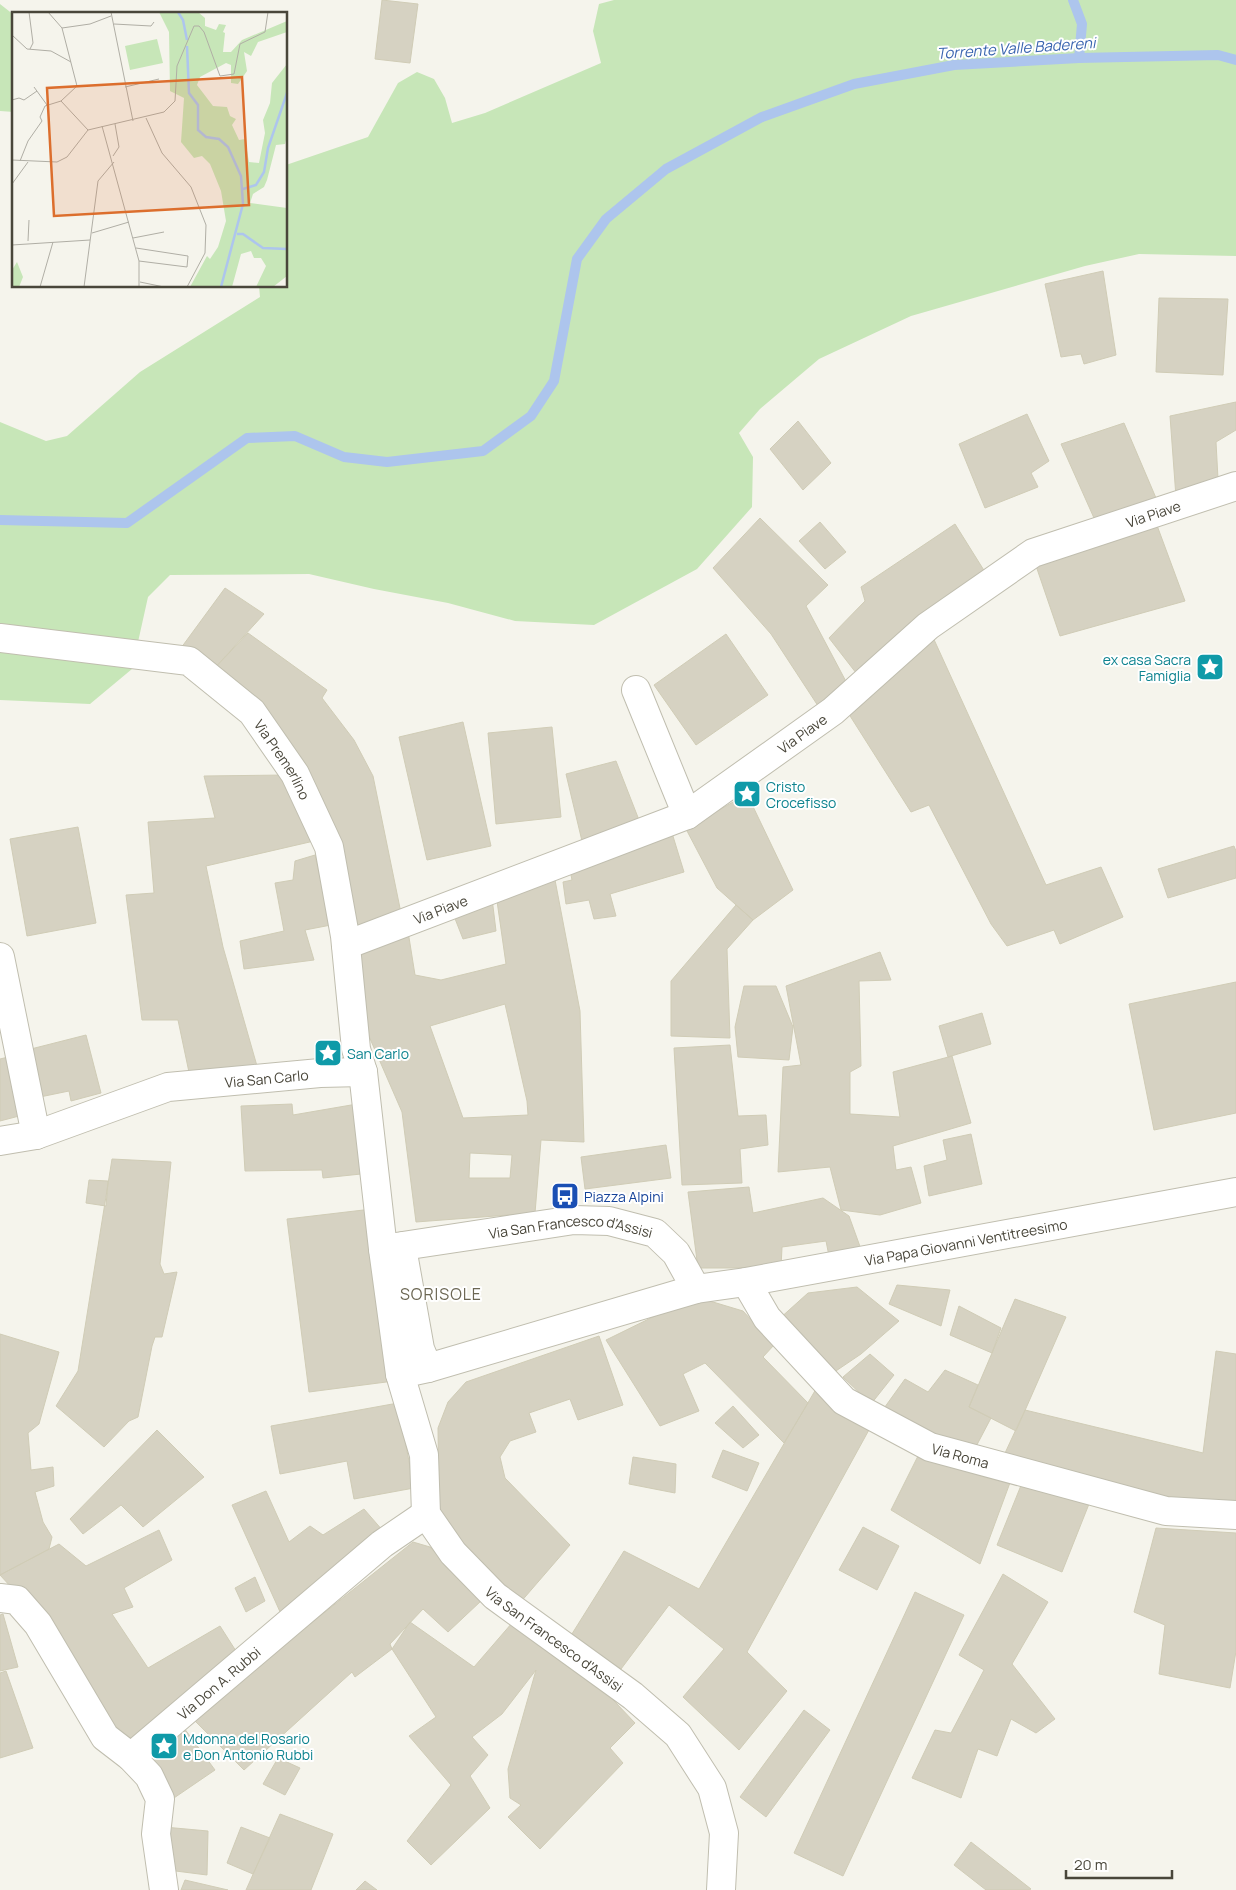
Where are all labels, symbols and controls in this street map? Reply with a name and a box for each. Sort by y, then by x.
inset map [12,12,288,288]
water label: Torrente Valle Badereni [936,32,1099,64]
street label: Via Piave [1123,496,1183,531]
place label: ex casa Sacra Famiglia [1103,650,1191,685]
place icon: ex casa Sacra Famiglia [1195,652,1225,682]
street label: Via Piave [773,709,830,757]
street label: Via Premerlino [250,715,315,802]
place label: Cristo Crocefisso [766,777,836,812]
place icon: Cristo Crocefisso [732,779,762,809]
street label: Via Piave [411,890,470,928]
place icon: San Carlo [313,1038,343,1068]
place label: San Carlo [347,1044,409,1063]
street label: Via San Carlo [224,1065,309,1091]
bus stop icon: Piazza Alpini [550,1181,580,1211]
place label: Piazza Alpini [584,1187,664,1206]
street label: Via San Francesco d'Assisi [487,1210,655,1242]
street label: Via Papa Giovanni Ventitreesimo [863,1214,1069,1270]
district label: SORISOLE [400,1283,482,1305]
street label: Via Roma [930,1438,991,1472]
street label: Via San Francesco d'Assisi [481,1582,627,1695]
street label: Via Don A. Rubbi [173,1642,264,1723]
place label: Mdonna del Rosario e Don Antonio Rubbi [183,1729,313,1764]
place icon: Mdonna del Rosario e Don Antonio Rubbi [149,1731,179,1761]
scale bar [1066,1848,1172,1880]
text: 20 m [1074,1854,1107,1875]

